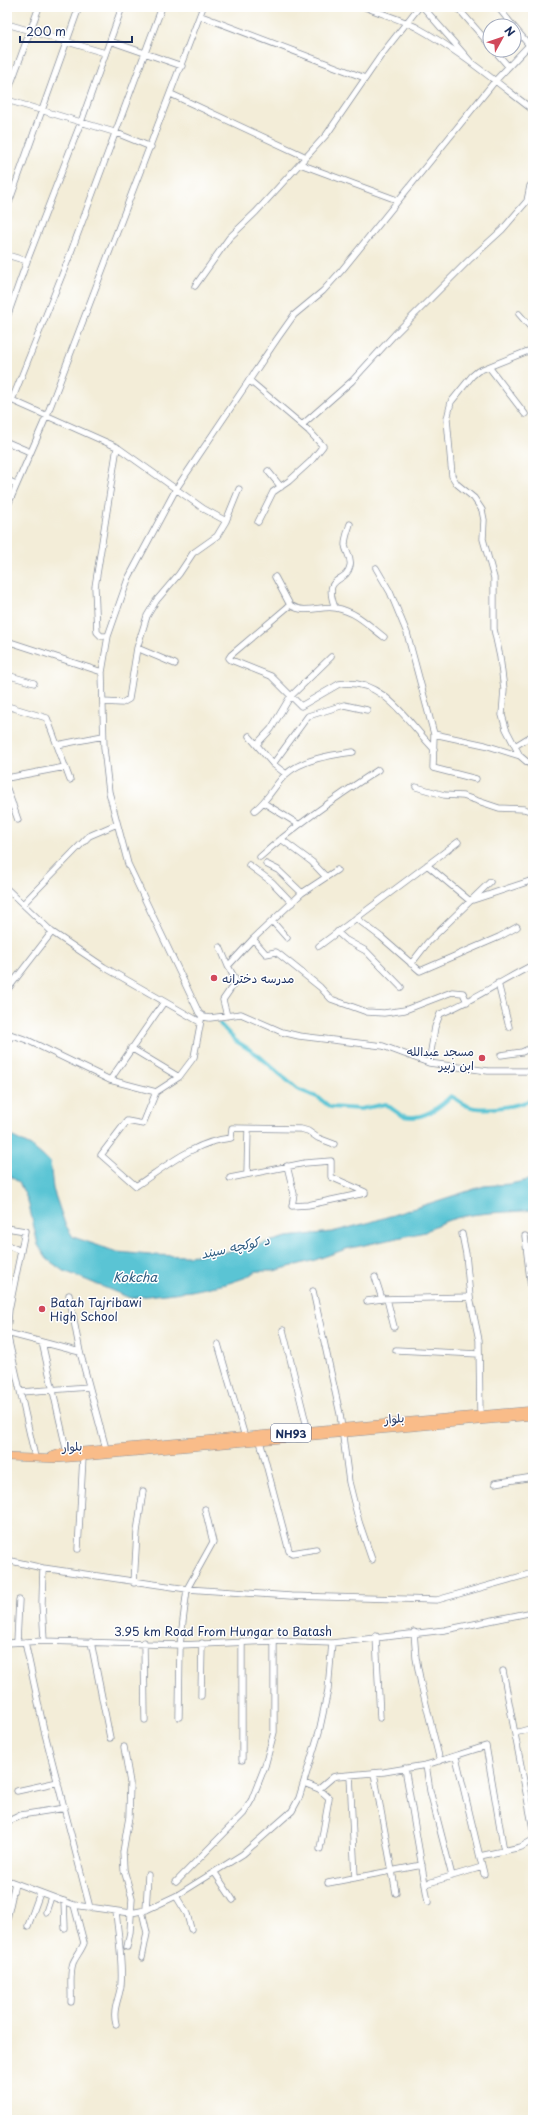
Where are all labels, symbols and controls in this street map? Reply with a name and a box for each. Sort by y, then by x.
scale bar [20,18,132,44]
north arrow [482,18,522,58]
text: 200 m [26,22,66,40]
text: N [501,22,520,40]
place label: مدرسه دخترانه [222,969,294,987]
marker: مدرسه دخترانه [209,973,219,983]
place label: مسجد عبدالله ابن زبیر [407,1042,474,1074]
marker: مسجد عبدالله ابن زبیر [477,1053,487,1063]
water label: د کوکچه سیند [199,1229,272,1263]
water label: Kokcha [113,1267,158,1286]
place label: Batah Tajribawi High School [50,1293,142,1325]
marker: Batah Tajribawi High School [37,1304,47,1314]
street label: بلوار [382,1408,405,1428]
road number: NH93 [271,1424,311,1442]
street label: بلوار [60,1436,83,1456]
street label: 3.95 km Road From Hungar to Batash [114,1622,332,1640]

